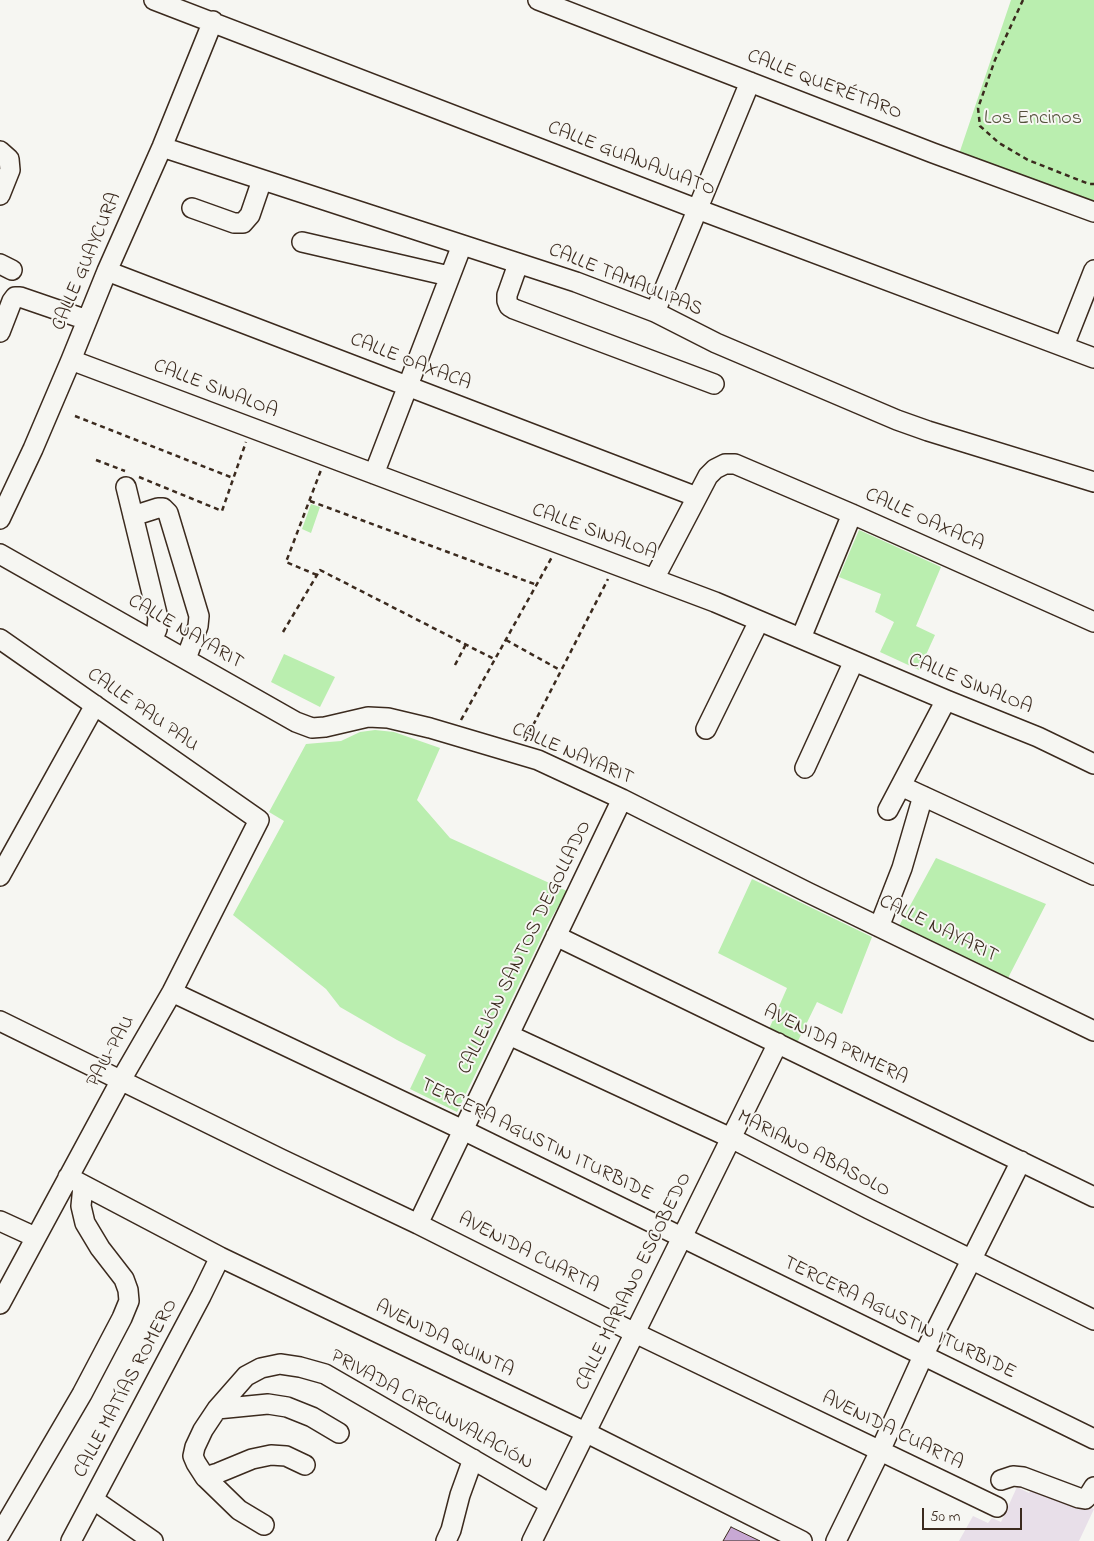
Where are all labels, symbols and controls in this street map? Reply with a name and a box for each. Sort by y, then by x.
street label: CALLE QUERÉTARO [743,45,905,127]
park label: Los Encinos [984,108,1082,132]
street label: CALLE GUANAJUATO [544,117,718,203]
street label: CALLE GUAYCURA [48,189,128,335]
street label: CALLE TAMAULIPAS [545,239,705,323]
street label: CALLE OAXACA [346,329,474,397]
street label: CALLE SINALOA [149,355,281,425]
street label: CALLE OAXACA [861,484,987,558]
street label: CALLE SINALOA [528,499,660,567]
street label: CALLE NAYARIT [123,590,247,676]
street label: CALLE SINALOA [905,649,1035,721]
street label: CALLE PAU PAU [82,664,202,758]
street label: CALLE NAYARIT [508,719,636,791]
street label: CALLEJÓN SANTOS DEGOLLADO [454,817,598,1079]
street label: CALLE NAYARIT [874,891,1002,969]
street label: AVENIDA PRIMERA [759,1001,911,1091]
street label: PAU-PAU [83,1012,141,1092]
street label: TERCERA AGUSTIN ITURBIDE [416,1074,656,1208]
street label: MARIANO ABASOLO [732,1106,894,1204]
street label: CALLE MARIANO ESCOBEDO [572,1169,698,1395]
street label: AVENIDA CUARTA [454,1208,602,1300]
street label: TERCERA AGUSTIN ITURBIDE [779,1252,1019,1386]
street label: CALLE MATÍAS ROMERO [70,1295,184,1483]
street label: AVENIDA QUINTA [371,1296,517,1384]
street label: PRIVADA CIRCUNVALACIÓN [326,1345,536,1477]
street label: AVENIDA CUARTA [817,1387,967,1477]
scale bar [924,1498,1024,1530]
text: 50 m [930,1506,960,1528]

